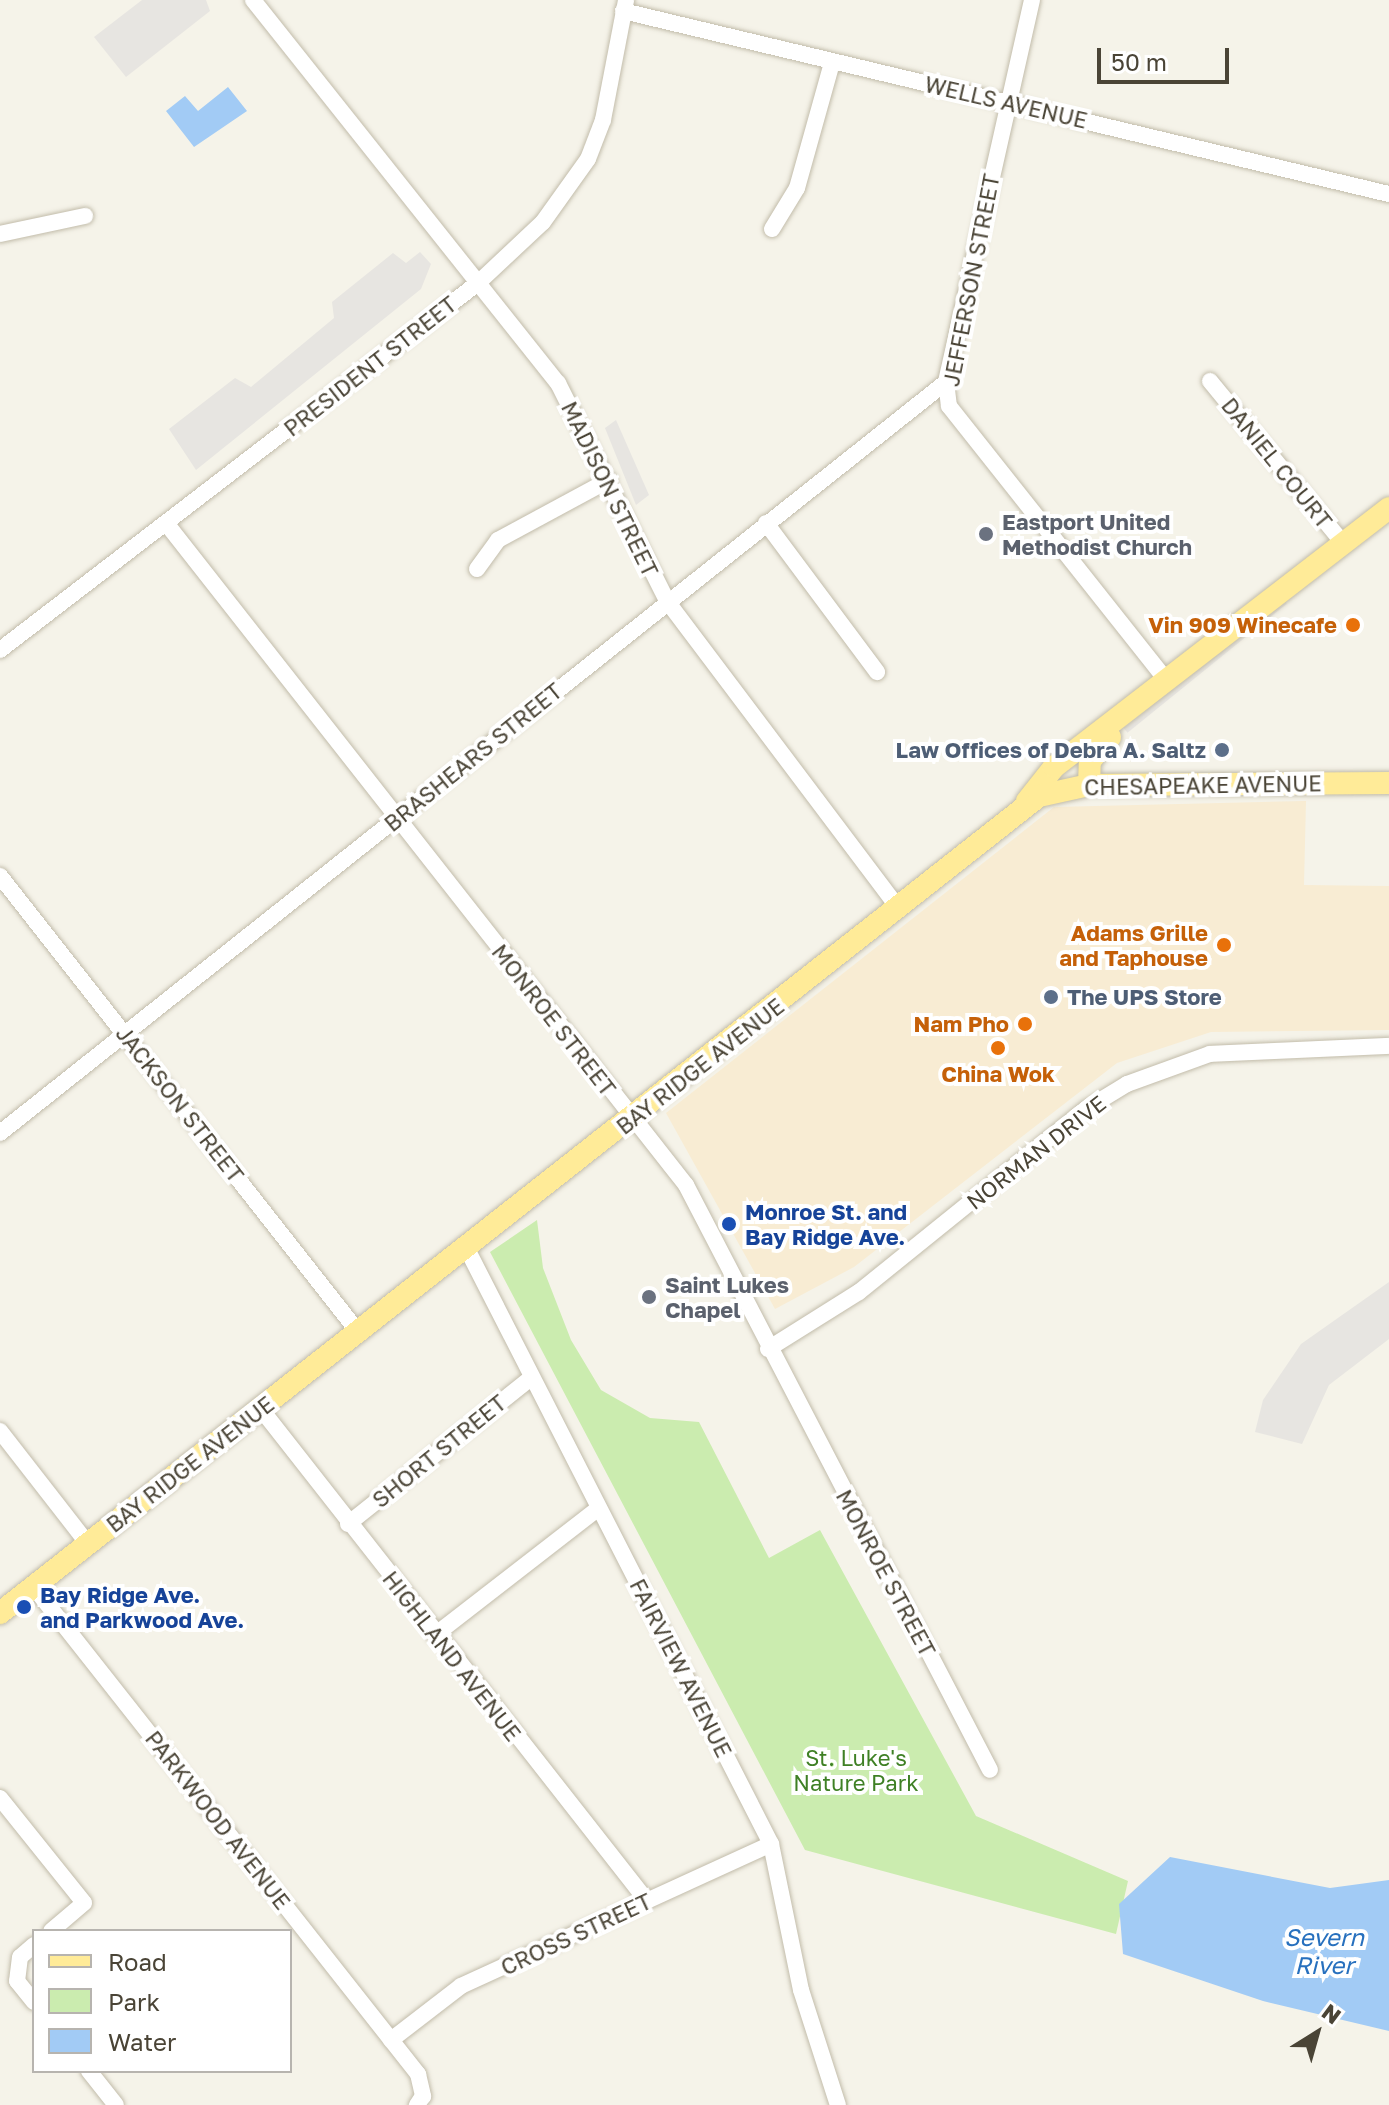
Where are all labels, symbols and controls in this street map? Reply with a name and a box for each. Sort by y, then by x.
scale bar [1101,32,1233,82]
text: 50 m [1111,47,1167,76]
street label: WELLS AVENUE [922,70,1090,134]
street label: JEFFERSON STREET [937,172,1005,388]
street label: PRESIDENT STREET [278,290,462,442]
street label: DANIEL COURT [1216,392,1338,534]
street label: MADISON STREET [556,397,664,581]
place label: Eastport United Methodist Church [1002,508,1192,560]
marker: Eastport United Methodist Church [977,525,995,543]
place label: Vin 909 Winecafe [1148,612,1337,638]
marker: Vin 909 Winecafe [1344,616,1362,634]
street label: BRASHEARS STREET [379,677,567,837]
place label: Law Offices of Debra A. Saltz [895,737,1206,763]
marker: Law Offices of Debra A. Saltz [1213,741,1231,759]
street label: CHESAPEAKE AVENUE [1084,770,1322,800]
place label: Adams Grille and Taphouse [1059,919,1208,970]
marker: Adams Grille and Taphouse [1215,936,1233,954]
street label: MONROE STREET [487,939,621,1101]
place label: The UPS Store [1067,984,1222,1010]
marker: The UPS Store [1042,988,1060,1006]
street label: BAY RIDGE AVENUE [611,992,789,1140]
place label: Nam Pho [914,1011,1009,1037]
marker: Nam Pho [1016,1015,1034,1033]
street label: JACKSON STREET [111,1021,249,1187]
marker: China Wok [989,1039,1007,1057]
place label: China Wok [941,1061,1055,1087]
street label: NORMAN DRIVE [961,1089,1111,1215]
place label: Monroe St. and Bay Ridge Ave. [745,1198,907,1250]
marker: Monroe St. and Bay Ridge Ave. [720,1215,738,1233]
place label: Saint Lukes Chapel [665,1271,789,1322]
marker: Saint Lukes Chapel [640,1288,658,1306]
street label: SHORT STREET [367,1389,511,1513]
street label: BAY RIDGE AVENUE [101,1390,279,1538]
street label: MONROE STREET [831,1485,941,1661]
street label: HIGHLAND AVENUE [377,1566,527,1746]
street label: FAIRVIEW AVENUE [625,1574,737,1762]
place label: Bay Ridge Ave. and Parkwood Ave. [40,1581,244,1632]
marker: Bay Ridge Ave. and Parkwood Ave. [15,1598,33,1616]
street label: PARKWOOD AVENUE [140,1725,296,1915]
park label: St. Luke's Nature Park [793,1744,919,1796]
street label: CROSS STREET [497,1888,655,1980]
water label: Severn River [1284,1923,1364,1979]
legend [32,1929,292,2073]
text: Road [108,1947,167,1976]
text: Park [108,1987,160,2016]
north arrow [1277,1993,1357,2073]
text: N [1317,1998,1347,2029]
text: Water [108,2027,176,2056]

